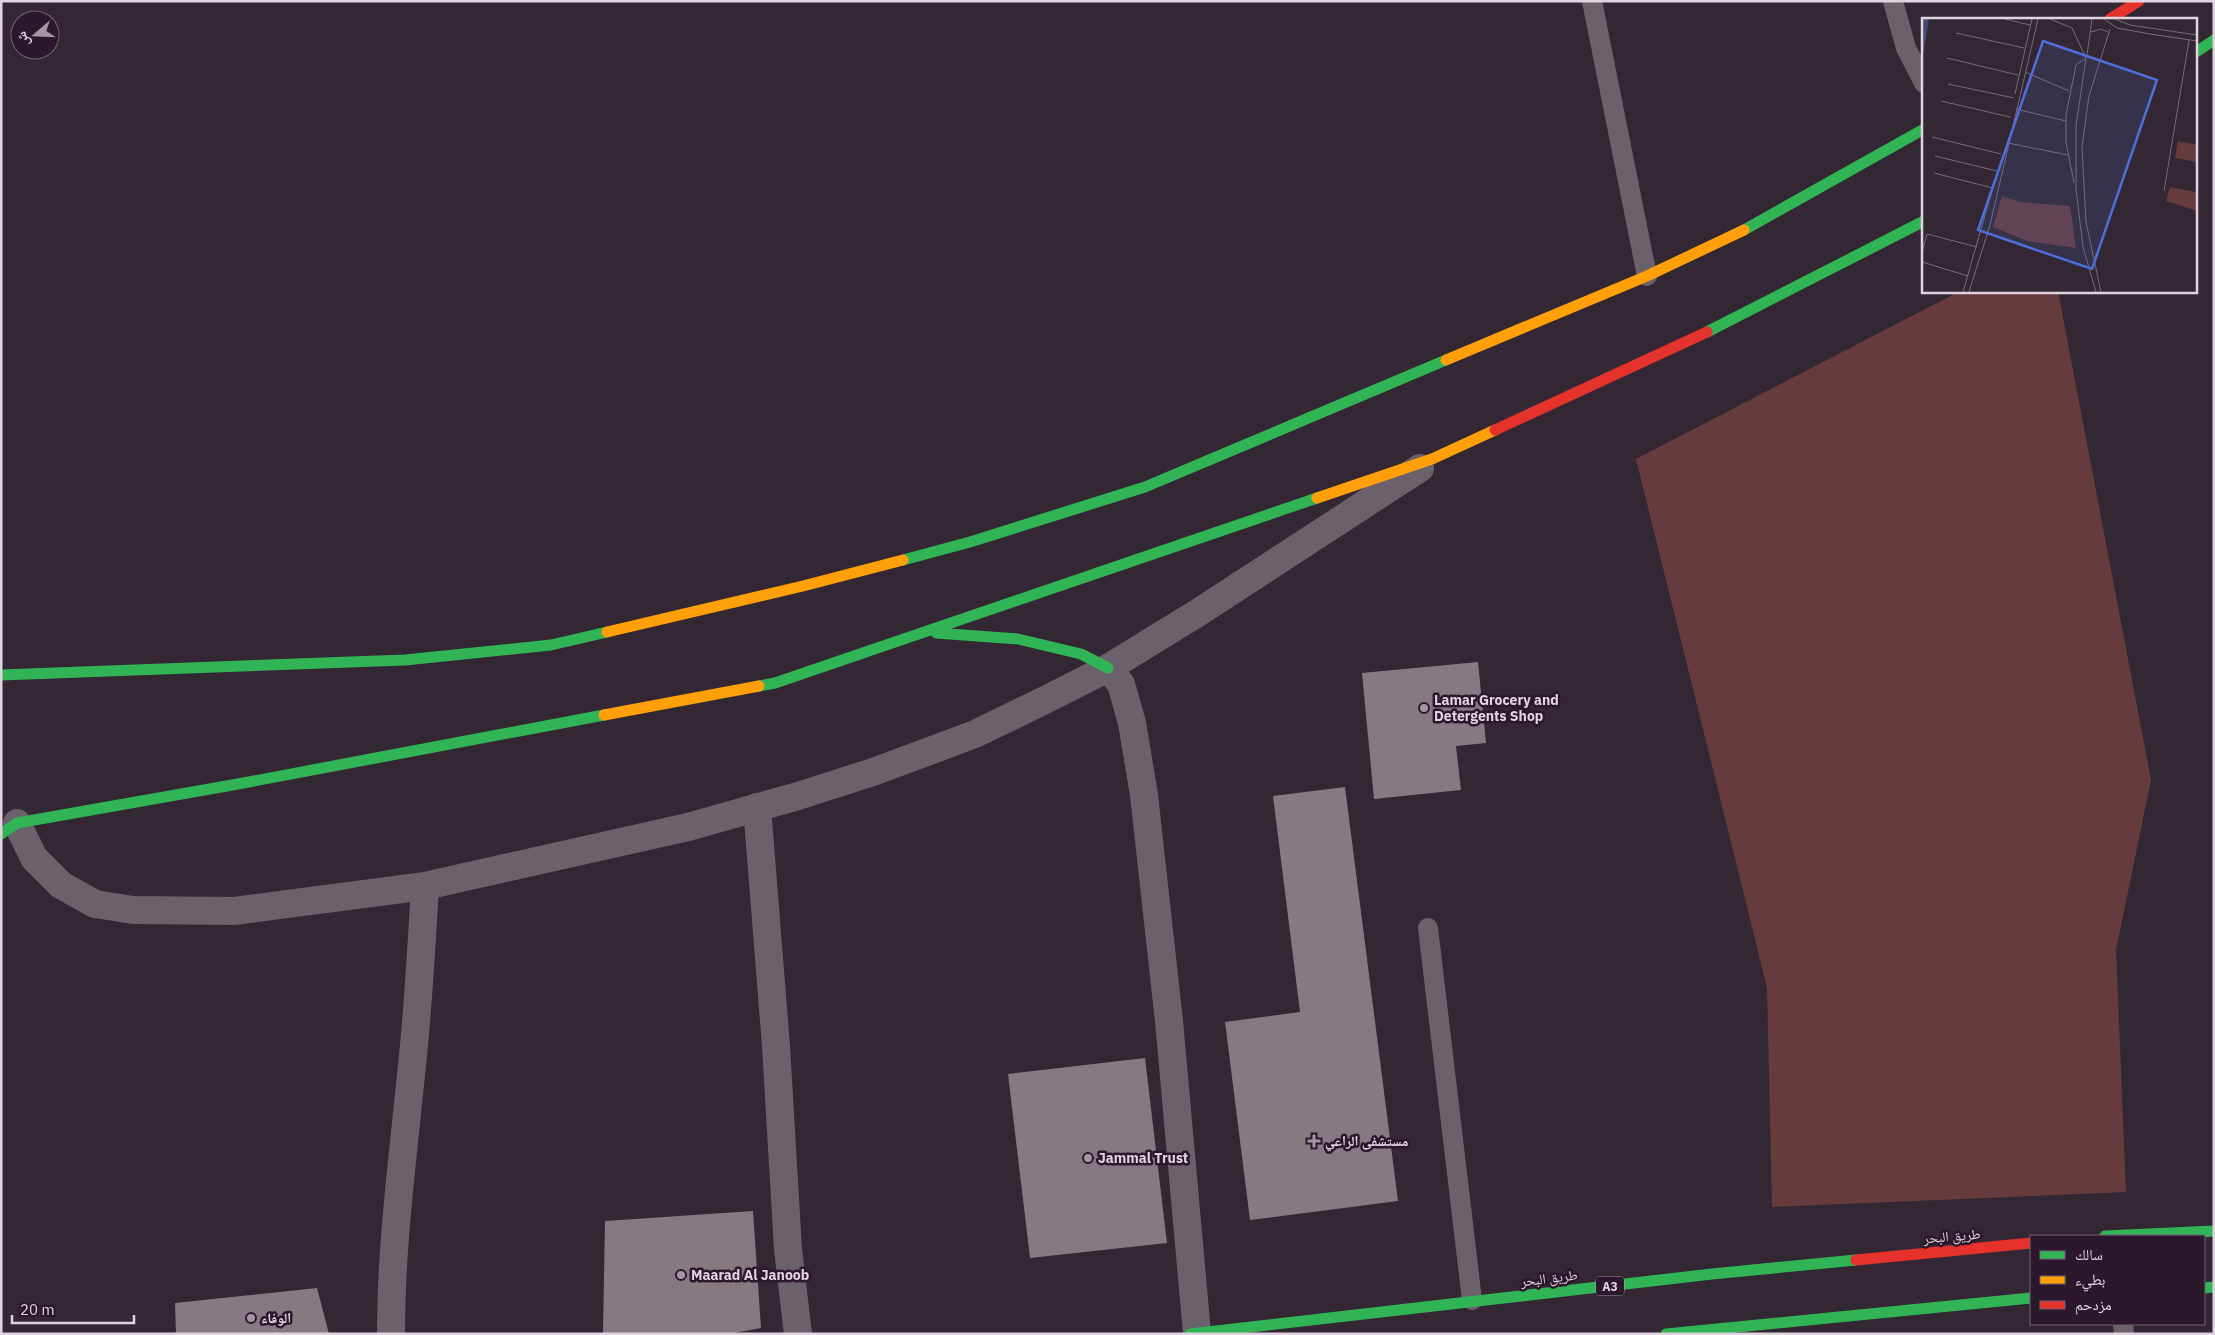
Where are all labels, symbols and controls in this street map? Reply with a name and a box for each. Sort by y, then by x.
north arrow [10,10,60,60]
inset map [1922,18,2198,292]
text: ش [12,29,34,49]
place label: Lamar Grocery and Detergents Shop [1434,691,1559,725]
marker: Lamar Grocery and Detergents Shop [1418,702,1430,714]
place label: مستشفى الراعي [1325,1132,1408,1152]
marker: مستشفى الراعي [1307,1134,1321,1148]
place label: Jammal Trust [1098,1149,1188,1167]
marker: Jammal Trust [1082,1152,1094,1164]
street label: طريق البحر [1922,1225,1981,1249]
legend [2030,1235,2205,1325]
text: سالك [2075,1245,2103,1264]
place label: Maarad Al Janoob [691,1266,809,1284]
street label: طريق البحر [1518,1266,1579,1292]
marker: Maarad Al Janoob [675,1269,687,1281]
text: بطيء [2075,1270,2105,1292]
road number: A3 [1596,1276,1624,1295]
scale bar [12,1292,135,1324]
text: مزدحم [2075,1295,2112,1315]
text: 20 m [20,1300,55,1319]
place label: الوفاء [261,1309,291,1327]
marker: الوفاء [245,1312,257,1324]

